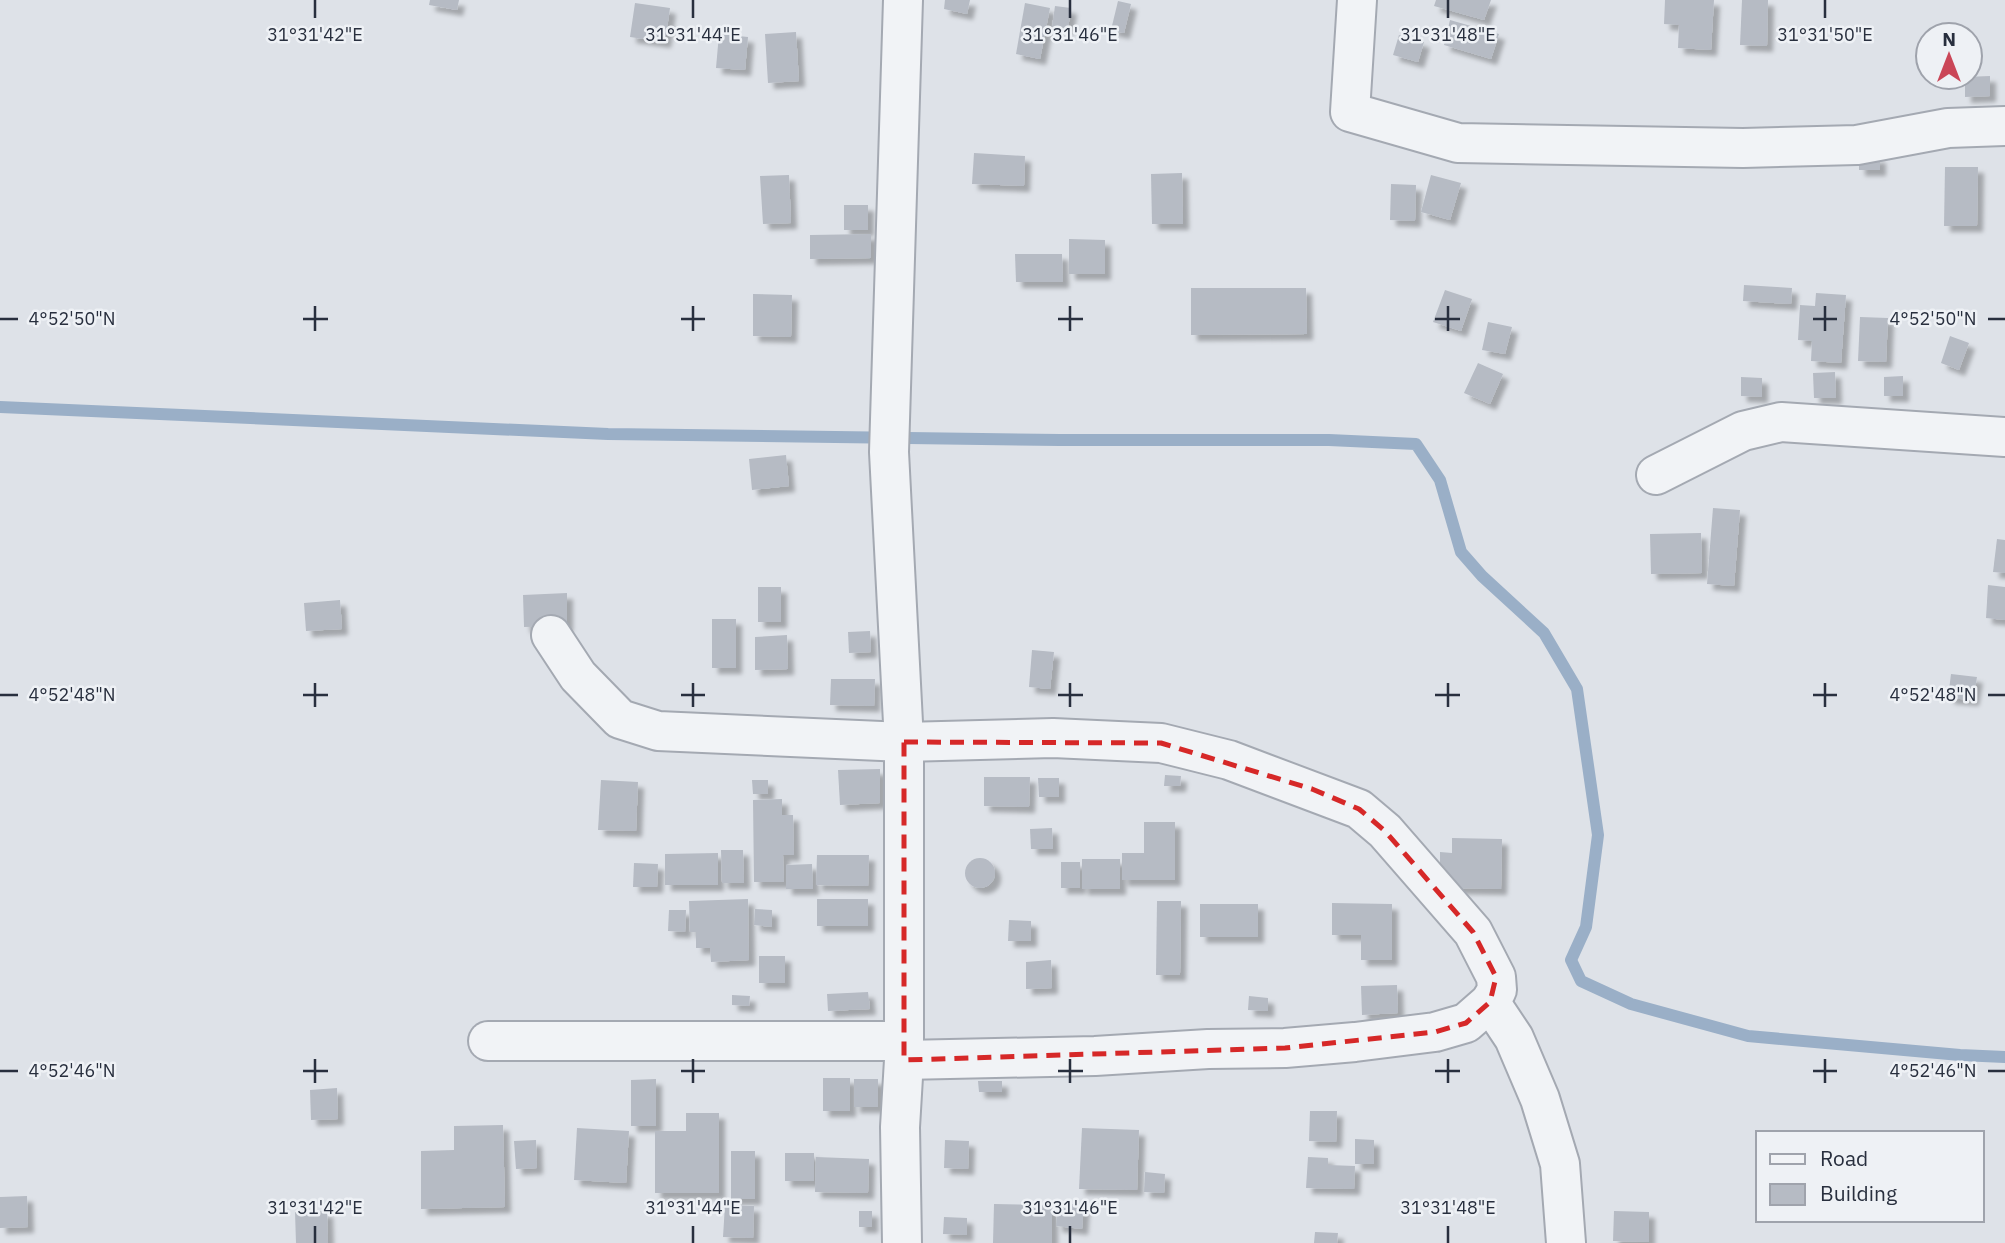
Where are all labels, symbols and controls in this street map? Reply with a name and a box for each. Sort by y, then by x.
north arrow [1914,21,1984,91]
text: 31°31'42"E [267,23,363,46]
text: 31°31'44"E [645,23,741,46]
text: 31°31'46"E [1022,23,1118,46]
text: 31°31'48"E [1400,23,1496,46]
text: 31°31'50"E [1777,23,1873,46]
text: N [1942,27,1956,51]
text: 4°52'50"N [28,307,116,330]
text: 4°52'50"N [1889,307,1977,330]
text: 4°52'48"N [28,683,116,706]
text: 4°52'48"N [1889,683,1977,706]
text: 4°52'46"N [28,1059,116,1082]
text: 4°52'46"N [1889,1059,1977,1082]
legend [1756,1131,1984,1222]
text: Road [1820,1144,1868,1172]
text: Building [1820,1179,1897,1207]
text: 31°31'42"E [267,1196,363,1219]
text: 31°31'44"E [645,1196,741,1219]
text: 31°31'46"E [1022,1196,1118,1219]
text: 31°31'48"E [1400,1196,1496,1219]

